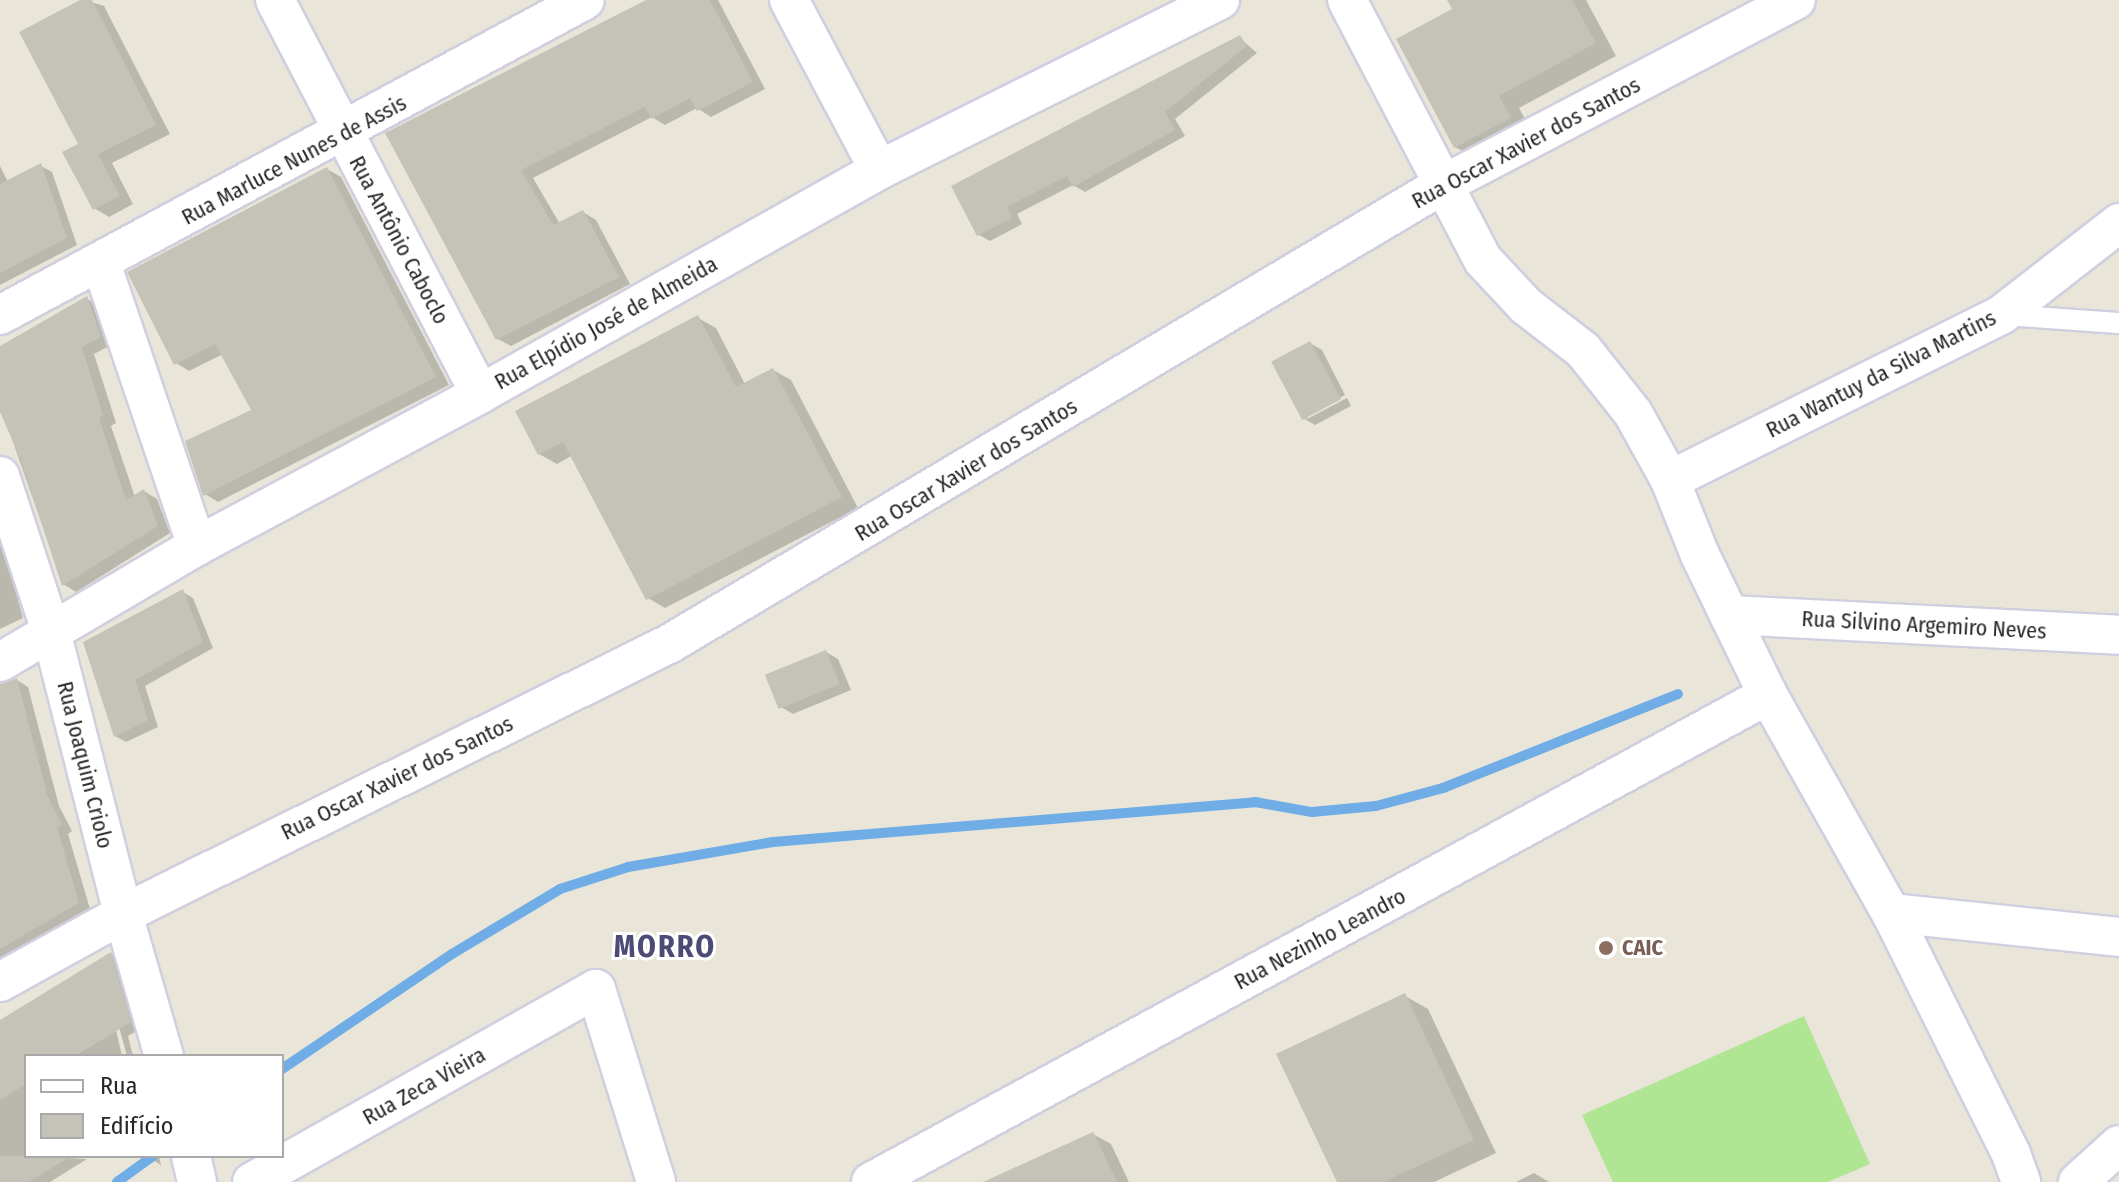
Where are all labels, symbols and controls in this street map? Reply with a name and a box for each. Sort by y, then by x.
street label: Rua Oscar Xavier dos Santos [1407,72,1645,214]
street label: Rua Marluce Nunes de Assis [177,89,411,231]
street label: Rua Antônio Caboclo [344,151,454,329]
street label: Rua Elpídio José de Almeida [490,251,722,395]
street label: Rua Wantuy da Silva Martins [1762,304,2000,444]
street label: Rua Oscar Xavier dos Santos [850,393,1082,547]
street label: Rua Silvino Argemiro Neves [1801,605,2047,645]
street label: Rua Joaquim Criolo [51,679,119,851]
street label: Rua Oscar Xavier dos Santos [277,710,517,846]
street label: Rua Nezinho Leandro [1230,883,1410,995]
district label: MORRO [614,929,716,965]
place label: CAIC [1622,935,1663,961]
marker: CAIC [1597,939,1615,957]
street label: Rua Zeca Vieira [358,1041,490,1131]
legend [24,1054,284,1158]
text: Rua [100,1072,137,1100]
text: Edifício [100,1112,173,1140]

